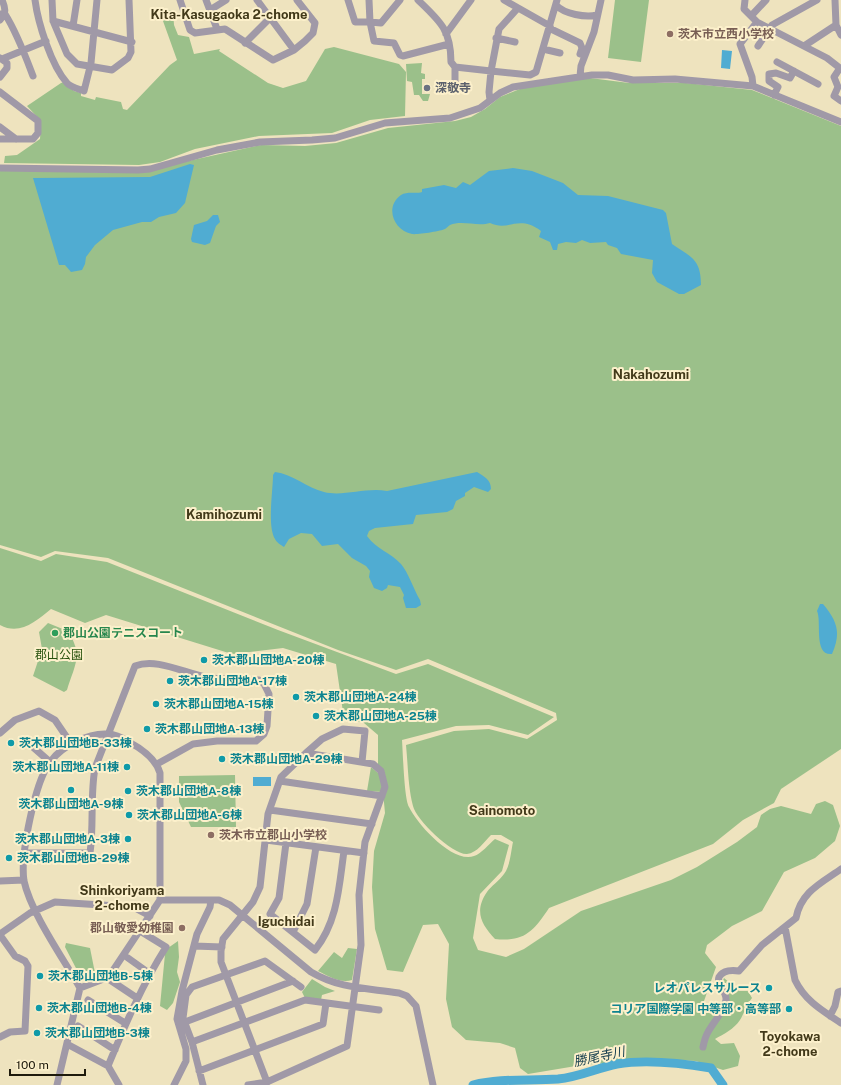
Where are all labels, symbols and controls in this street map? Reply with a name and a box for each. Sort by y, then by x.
district label: Kita-Kasugaoka 2-chome [150,7,308,22]
place label: 茨木市立西小学校 [678,27,774,41]
marker: 茨木市立西小学校 [665,29,675,39]
place label: 深敬寺 [435,81,471,95]
marker: 深敬寺 [422,83,432,93]
district label: Nakahozumi [613,367,689,382]
district label: Kamihozumi [186,507,262,522]
place label: 郡山公園テニスコート [63,626,183,640]
marker: 郡山公園テニスコート [50,628,60,638]
park label: 郡山公園 [35,648,83,662]
place label: 茨木郡山団地A-20棟 [212,653,324,667]
marker: 茨木郡山団地A-20棟 [199,655,209,665]
place label: 茨木郡山団地A-17棟 [178,674,287,688]
marker: 茨木郡山団地A-17棟 [165,676,175,686]
place label: 茨木郡山団地A-24棟 [304,690,417,704]
marker: 茨木郡山団地A-24棟 [291,692,301,702]
place label: 茨木郡山団地A-15棟 [164,697,274,711]
marker: 茨木郡山団地A-15棟 [151,699,161,709]
place label: 茨木郡山団地A-25棟 [324,709,437,723]
marker: 茨木郡山団地A-25棟 [311,711,321,721]
place label: 茨木郡山団地A-13棟 [155,722,264,736]
marker: 茨木郡山団地A-13棟 [142,724,152,734]
place label: 茨木郡山団地B-33棟 [19,736,132,750]
marker: 茨木郡山団地B-33棟 [6,738,16,748]
place label: 茨木郡山団地A-29棟 [230,752,343,766]
marker: 茨木郡山団地A-29棟 [217,754,227,764]
place label: 茨木郡山団地A-11棟 [12,760,119,774]
marker: 茨木郡山団地A-11棟 [122,762,132,772]
place label: 茨木郡山団地A-8棟 [136,784,241,798]
marker: 茨木郡山団地A-9棟 [66,785,76,795]
marker: 茨木郡山団地A-8棟 [123,786,133,796]
place label: 茨木郡山団地A-9棟 [19,797,123,811]
district label: Sainomoto [469,803,535,818]
place label: 茨木郡山団地A-6棟 [137,808,242,822]
marker: 茨木郡山団地A-6棟 [124,810,134,820]
place label: 茨木市立郡山小学校 [219,828,327,842]
marker: 茨木市立郡山小学校 [206,830,216,840]
place label: 茨木郡山団地A-3棟 [15,832,120,846]
marker: 茨木郡山団地A-3棟 [123,834,133,844]
place label: 茨木郡山団地B-29棟 [17,851,129,865]
marker: 茨木郡山団地B-29棟 [4,853,14,863]
district label: Shinkoriyama 2-chome [80,883,164,913]
district label: Iguchidai [258,914,314,929]
place label: 郡山敬愛幼稚園 [90,921,174,935]
marker: 郡山敬愛幼稚園 [177,923,187,933]
place label: 茨木郡山団地B-5棟 [48,969,153,983]
marker: 茨木郡山団地B-5棟 [35,971,45,981]
place label: レオパレスサルース [654,981,761,995]
marker: レオパレスサルース [764,983,774,993]
place label: 茨木郡山団地B-4棟 [47,1001,152,1015]
place label: コリア国際学園 中等部・高等部 [610,1002,781,1016]
marker: 茨木郡山団地B-4棟 [34,1003,44,1013]
marker: コリア国際学園 中等部・高等部 [784,1004,794,1014]
place label: 茨木郡山団地B-3棟 [45,1026,150,1040]
marker: 茨木郡山団地B-3棟 [32,1028,42,1038]
district label: Toyokawa 2-chome [760,1029,820,1059]
water label: 勝尾寺川 [572,1043,628,1069]
scale bar [10,1051,85,1077]
text: 100 m [16,1058,49,1072]

